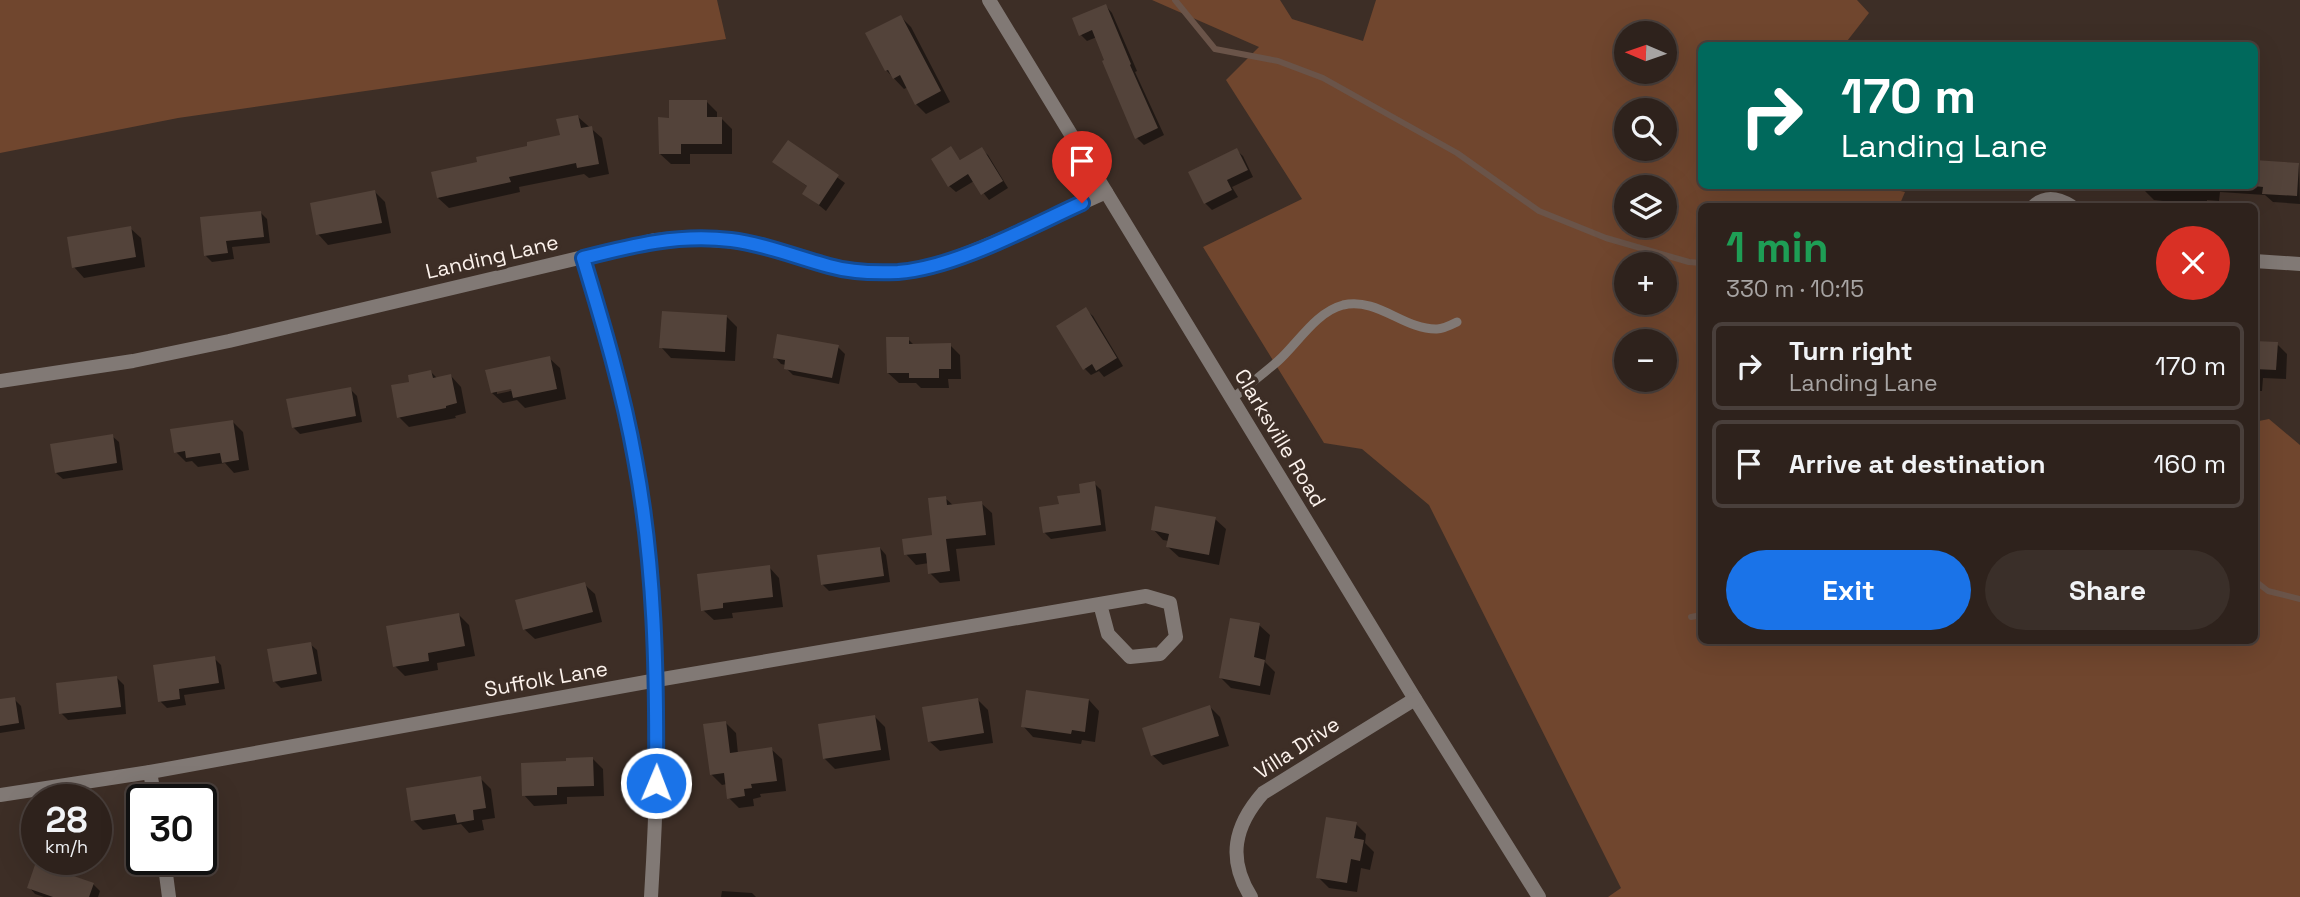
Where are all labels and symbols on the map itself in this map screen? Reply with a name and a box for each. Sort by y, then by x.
north arrow [1614,21,1676,84]
pin [1052,131,1112,203]
street label: Landing Lane [423,228,561,285]
street label: Clarksville Road [1229,364,1332,512]
street label: Suffolk Lane [482,654,610,703]
street label: Villa Drive [1249,710,1344,785]
position arrow [619,746,693,820]
speed limit sign: 30 [126,784,217,875]

